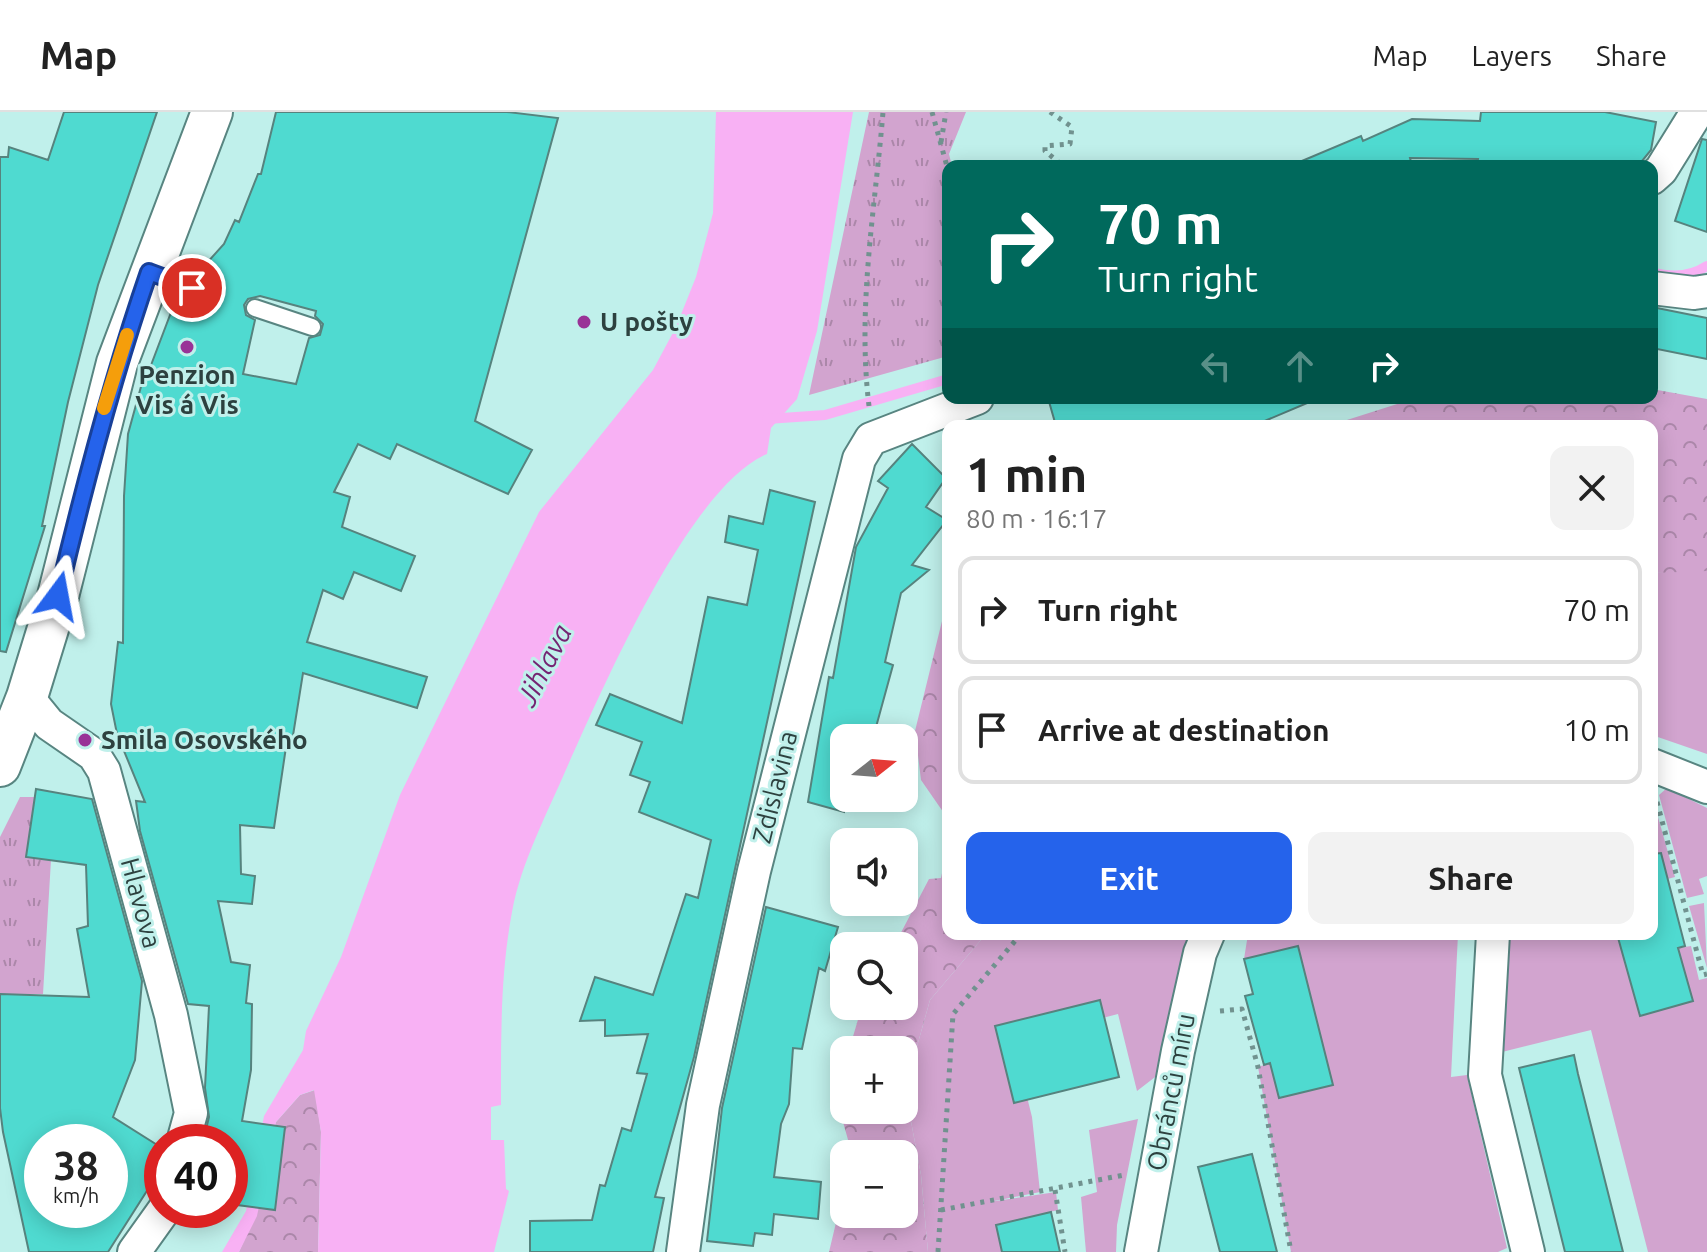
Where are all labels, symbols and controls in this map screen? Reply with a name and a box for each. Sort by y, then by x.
text: Map [40,34,117,76]
text: Map [1372,40,1428,71]
text: Layers [1472,40,1552,71]
text: Share [1596,40,1667,71]
icon: right [966,192,1070,296]
text: 70 m [1098,192,1223,255]
pin [158,254,226,322]
text: Turn right [1098,258,1258,299]
icon: arrive [170,266,214,310]
place label: U pošty [600,307,693,336]
marker: U pošty [575,313,593,331]
marker: Penzion Vis á Vis [178,338,196,356]
icon: left [1194,344,1238,388]
icon: ahead [1278,344,1322,388]
icon: right [1362,344,1406,388]
place label: Penzion Vis á Vis [135,360,239,419]
button: close [1550,446,1634,530]
text: 1 min [966,447,1087,501]
text: 80 m · 16:17 [966,504,1107,533]
position arrow [16,554,100,638]
icon: right [970,588,1014,632]
text: Turn right [1038,593,1178,627]
text: 70 m [1563,593,1630,627]
water label: Jihlava [509,619,577,712]
icon: arrive [970,708,1014,752]
text: Arrive at destination [1038,713,1330,747]
text: 10 m [1563,713,1630,747]
north arrow [830,724,918,812]
map controls [830,724,918,1228]
place label: Smila Osovského [101,725,308,754]
street label: Zdislavina [747,728,802,846]
marker: Smila Osovského [76,731,94,749]
button: sound [830,828,918,916]
button: Exit [966,832,1292,924]
button: Share [1308,832,1634,924]
street label: Hlavova [116,855,167,951]
button: search [830,932,918,1020]
street label: Obránců míru [1141,1011,1200,1173]
button: + [830,1036,918,1124]
speed limit sign: 40 [144,1124,248,1228]
button: − [830,1140,918,1228]
text: 38 [53,1143,99,1188]
text: km/h [53,1184,99,1207]

